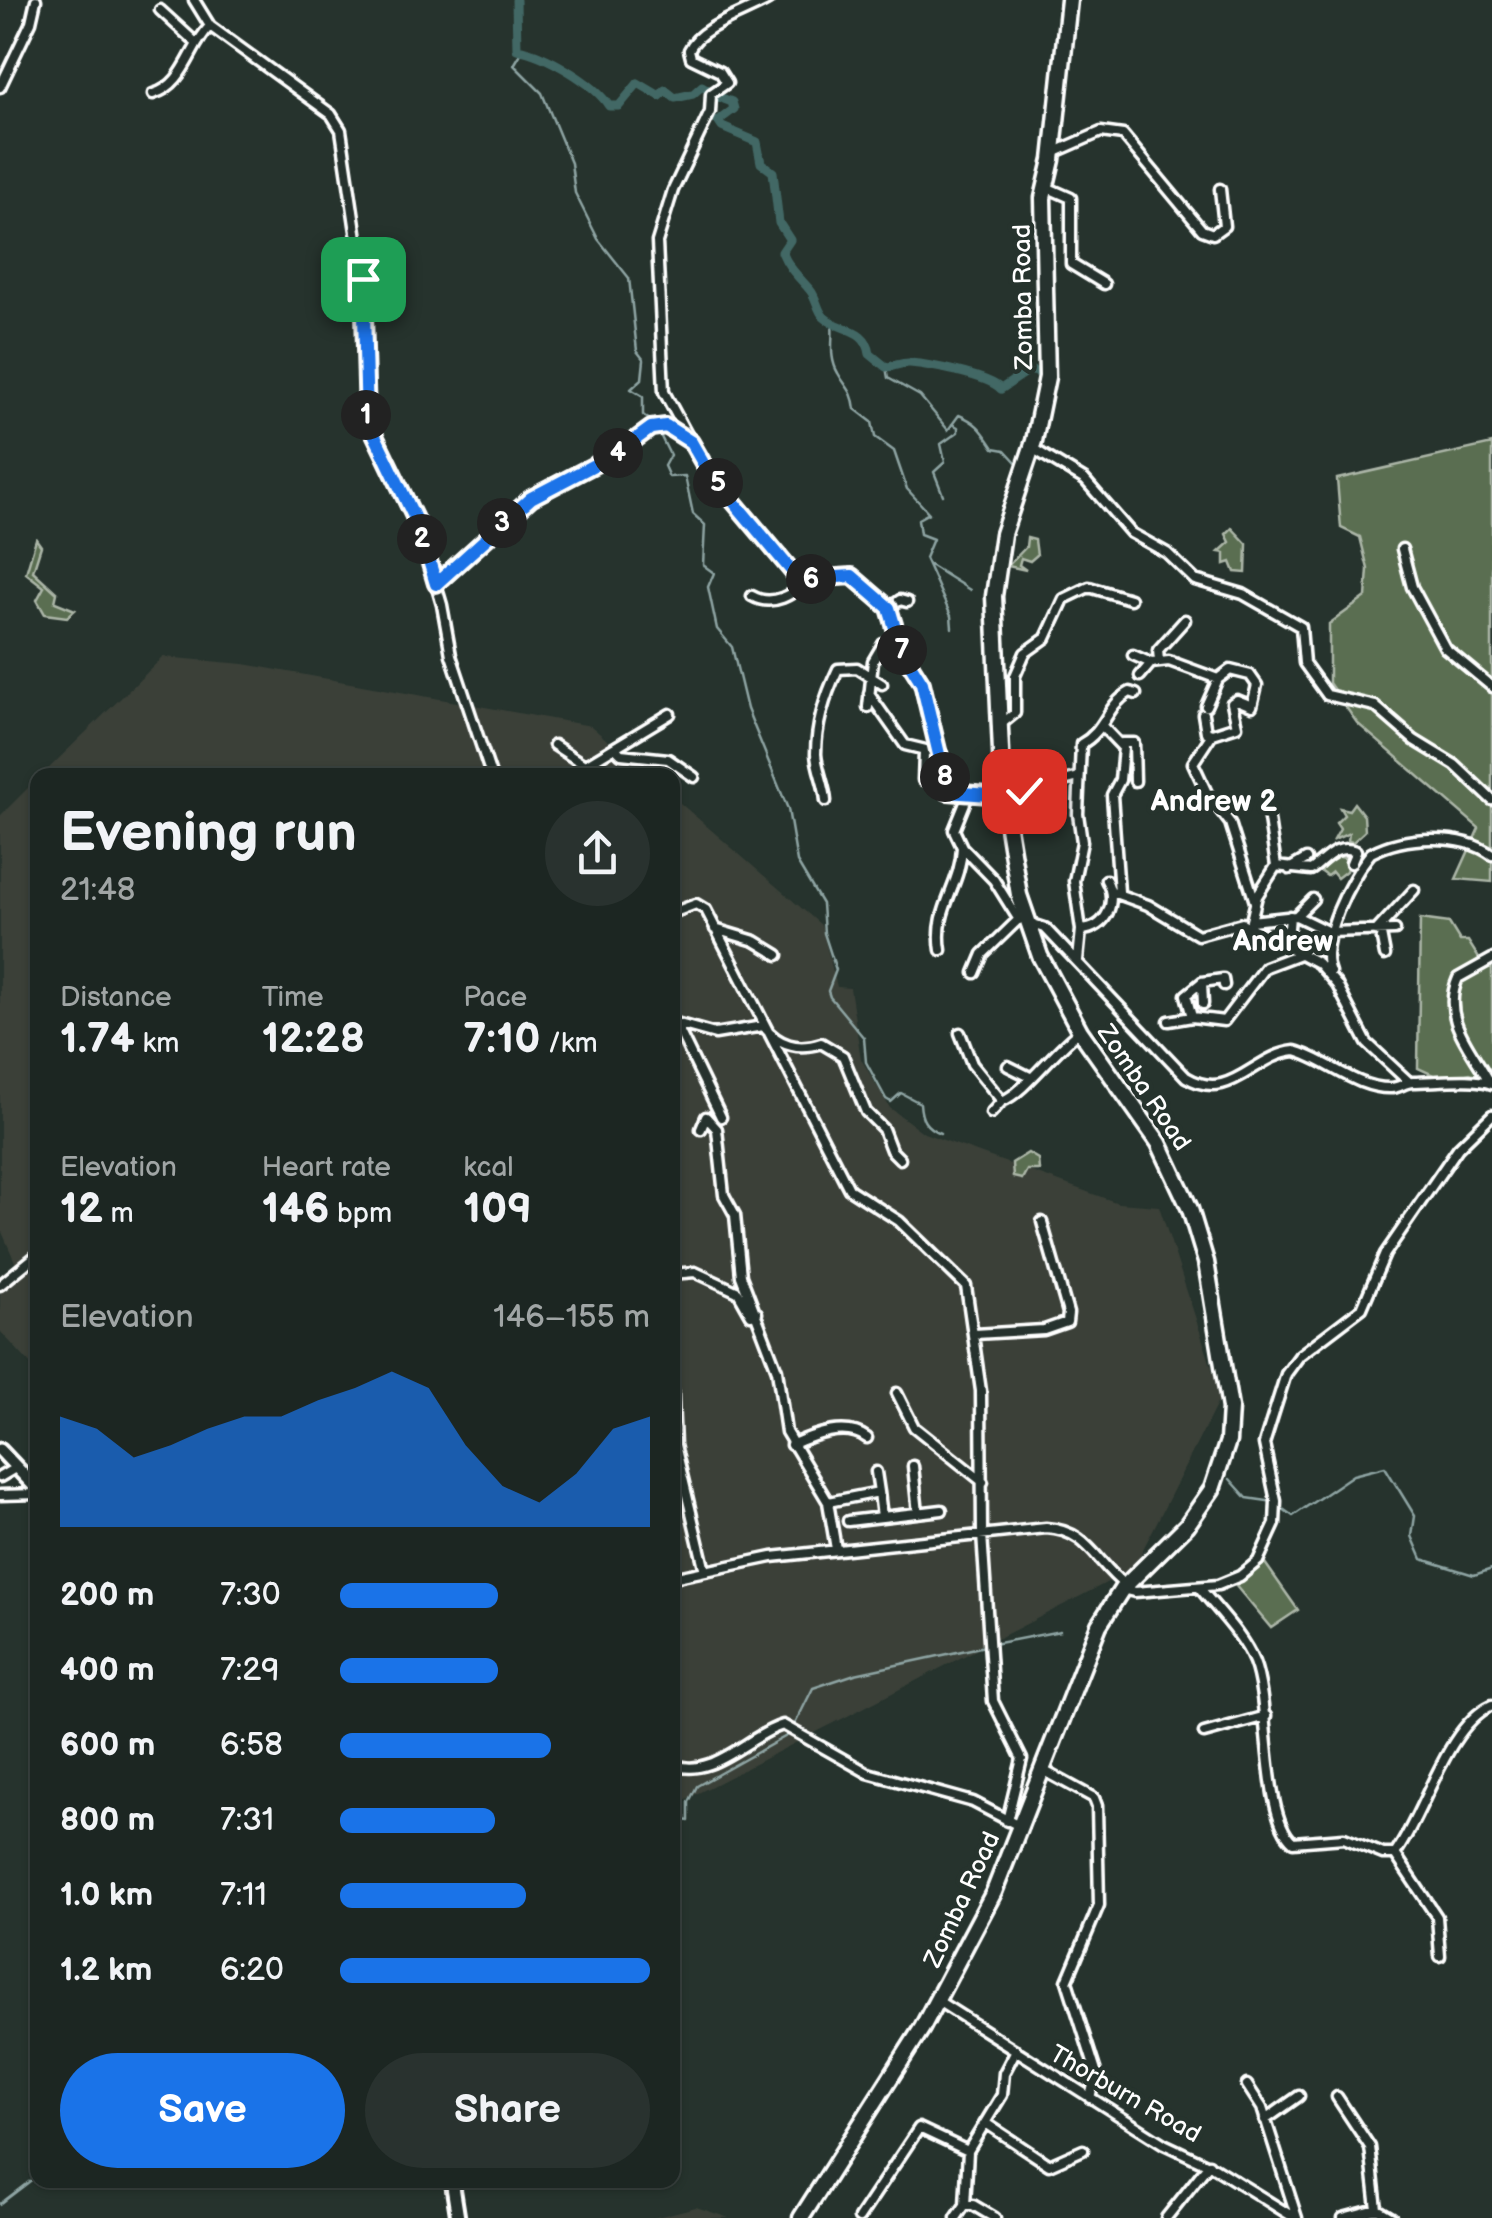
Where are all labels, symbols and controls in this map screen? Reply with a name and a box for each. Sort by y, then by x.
street label: Zomba Road [1007,224,1040,371]
pin [321,237,406,322]
icon: arrive [336,252,391,307]
pin: 1 [341,390,391,440]
text: 1 [360,398,372,431]
pin: 4 [593,428,643,478]
text: 4 [610,436,626,469]
pin: 5 [693,458,743,508]
text: 5 [710,466,726,499]
pin: 3 [477,498,527,548]
text: 3 [494,506,510,539]
pin: 2 [397,514,447,564]
text: 2 [414,522,430,555]
pin: 6 [786,554,836,604]
text: 6 [803,562,819,595]
pin: 7 [877,625,927,675]
text: 7 [894,633,910,666]
pin [982,749,1067,834]
pin: 8 [920,752,970,802]
text: 8 [937,760,953,793]
icon: check [997,764,1052,819]
district label: Andrew 2 [1150,784,1277,820]
text: Evening run [60,800,357,867]
button: share [545,801,650,906]
text: 21:48 [60,871,135,910]
district label: Andrew [1232,924,1333,960]
text: Distance [60,981,172,1014]
text: Time [262,981,324,1014]
text: Pace [463,981,527,1014]
text: 1.74 [60,1014,135,1065]
text: 12:28 [262,1014,365,1065]
text: 7:10 [463,1014,540,1065]
street label: Zomba Road [1090,1018,1197,1157]
text: km [135,1027,179,1060]
text: /km [540,1027,598,1060]
text: Elevation [60,1151,177,1184]
text: Heart rate [262,1151,391,1184]
text: kcal [463,1151,514,1184]
text: 12 [60,1184,103,1235]
text: 146 [262,1184,330,1235]
text: 109 [463,1184,532,1235]
text: m [103,1197,134,1230]
text: bpm [330,1197,392,1230]
text: Elevation [60,1298,193,1337]
text: 146–155 m [493,1298,650,1337]
text: 200 m [60,1576,154,1615]
text: 7:30 [220,1576,281,1615]
text: 400 m [60,1651,155,1690]
text: 7:29 [220,1651,280,1690]
text: 600 m [60,1726,155,1765]
text: 6:58 [220,1726,283,1765]
text: 800 m [60,1801,155,1840]
text: 7:31 [220,1801,274,1840]
street label: Zomba Road [917,1827,1007,1973]
text: 1.0 km [60,1876,153,1915]
text: 7:11 [220,1876,267,1915]
text: 1.2 km [60,1951,152,1990]
text: 6:20 [220,1951,284,1990]
street label: Thorburn Road [1044,2039,1206,2150]
button: Save [60,2053,345,2168]
button: Share [365,2053,650,2168]

